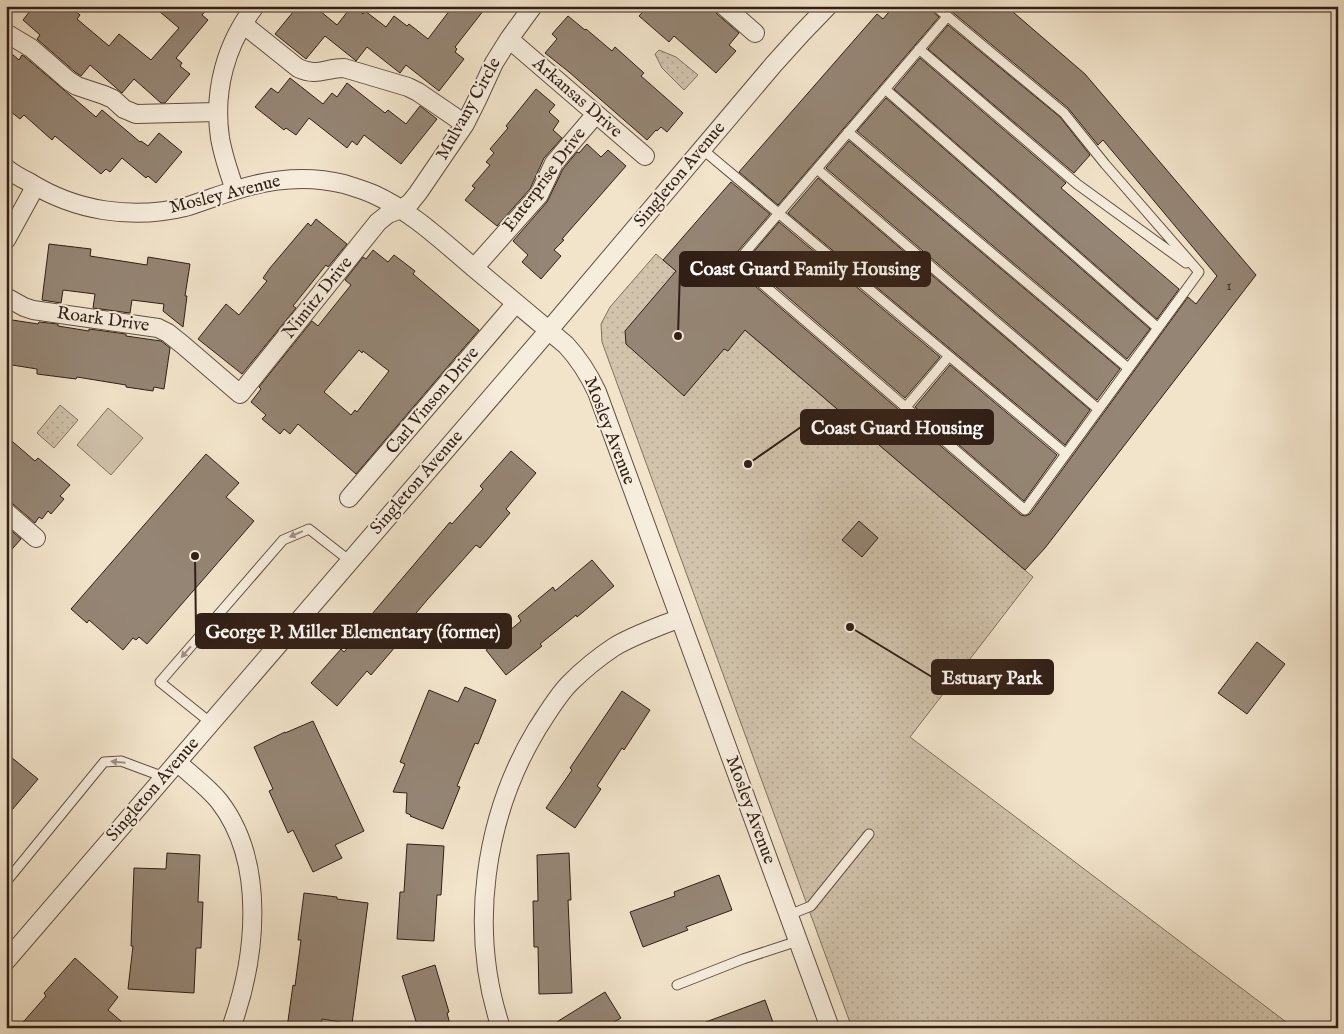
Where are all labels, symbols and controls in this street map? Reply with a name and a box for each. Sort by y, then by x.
street label: Arkansas Drive [526,52,627,143]
street label: Mulvany Circle [431,54,507,164]
street label: Singleton Avenue [629,118,731,232]
street label: Enterprise Drive [498,123,592,237]
street label: Mosley Avenue [167,170,283,220]
street label: Nimitz Drive [278,252,358,344]
callout: Coast Guard Family Housing [680,252,930,286]
text: Coast Guard Family Housing [690,258,921,282]
house number: 1 [1226,276,1232,295]
street label: Roark Drive [55,302,151,338]
street label: Carl Vinson Drive [381,342,485,460]
street label: Mosley Avenue [578,374,640,488]
callout: Coast Guard Housing [801,410,993,444]
text: Coast Guard Housing [811,417,984,441]
street label: Singleton Avenue [365,426,469,540]
one-way arrow [289,531,303,539]
callout: George P. Miller Elementary (former) [196,614,511,648]
text: George P. Miller Elementary (former) [205,621,501,645]
one-way arrow [180,645,192,657]
callout: Estuary Park [932,660,1053,694]
text: Estuary Park [941,667,1043,691]
street label: Singleton Avenue [101,733,205,847]
street label: Mosley Avenue [720,753,780,867]
one-way arrow [110,758,126,766]

